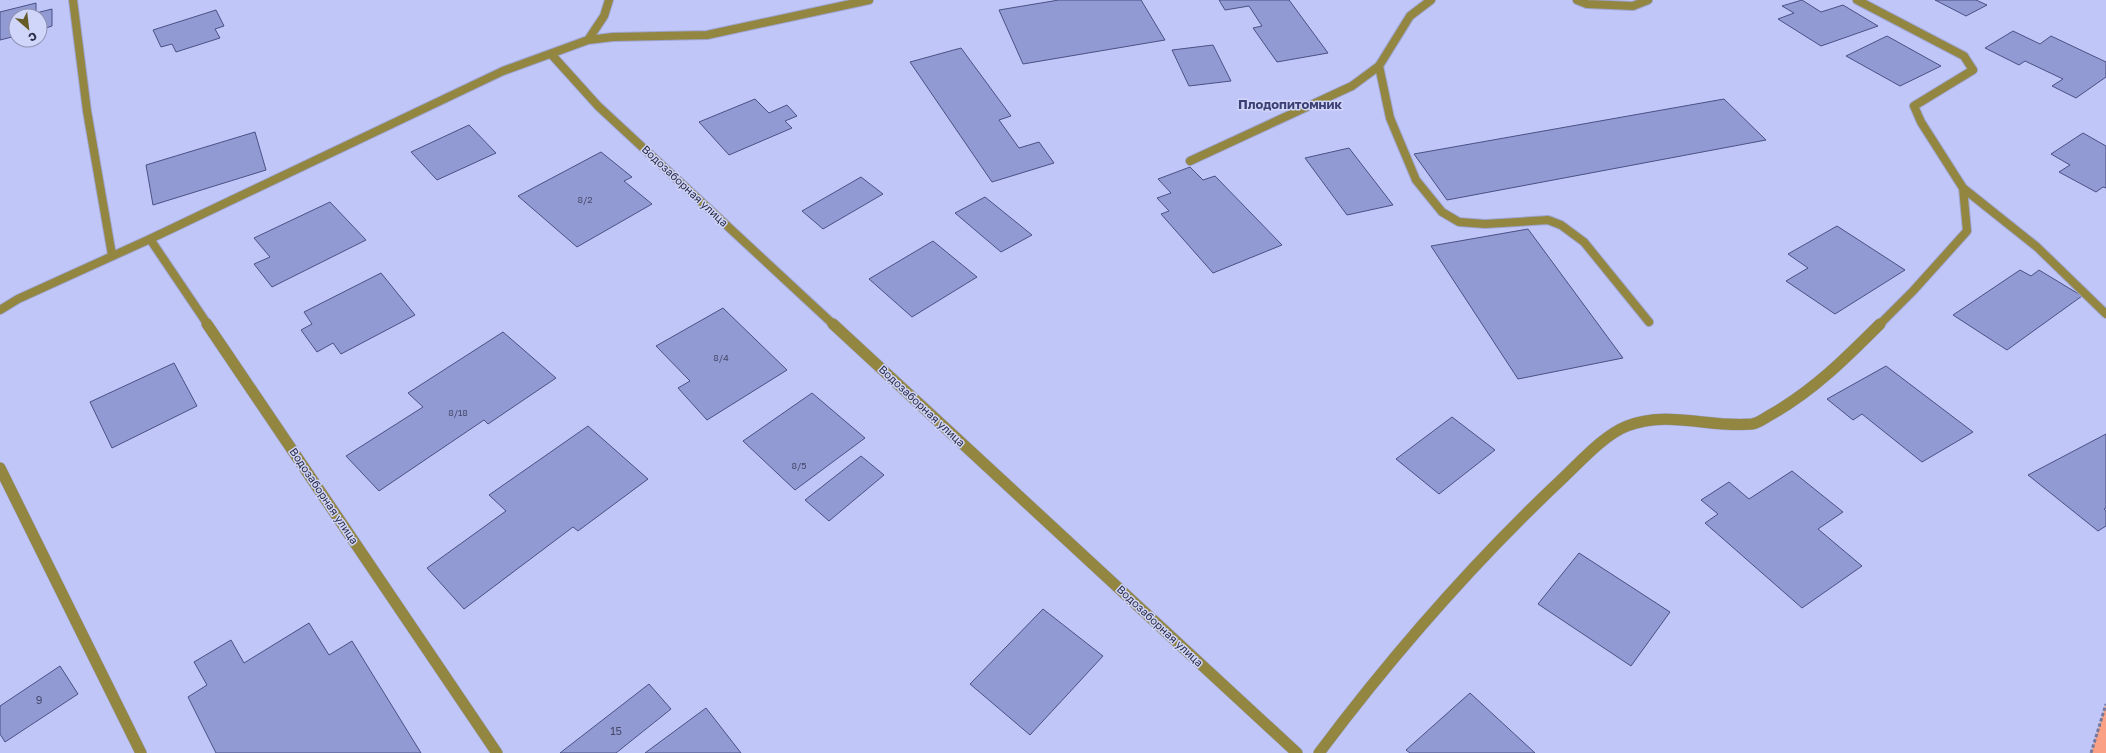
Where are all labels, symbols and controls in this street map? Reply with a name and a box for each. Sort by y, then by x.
north arrow [8,8,48,48]
text: С [26,30,39,45]
district label: Плодопитомник [1238,96,1342,112]
street label: Водозаборная улица [640,142,731,229]
house number: 8/2 [577,194,593,205]
house number: 8/4 [713,352,729,363]
street label: Водозаборная улица [877,362,968,449]
house number: 8/18 [448,407,468,418]
street label: Водозаборная улица [287,445,361,546]
house number: 8/5 [791,460,807,471]
street label: Водозаборная улица [1115,582,1206,669]
house number: 9 [36,693,42,706]
house number: 15 [610,724,622,737]

